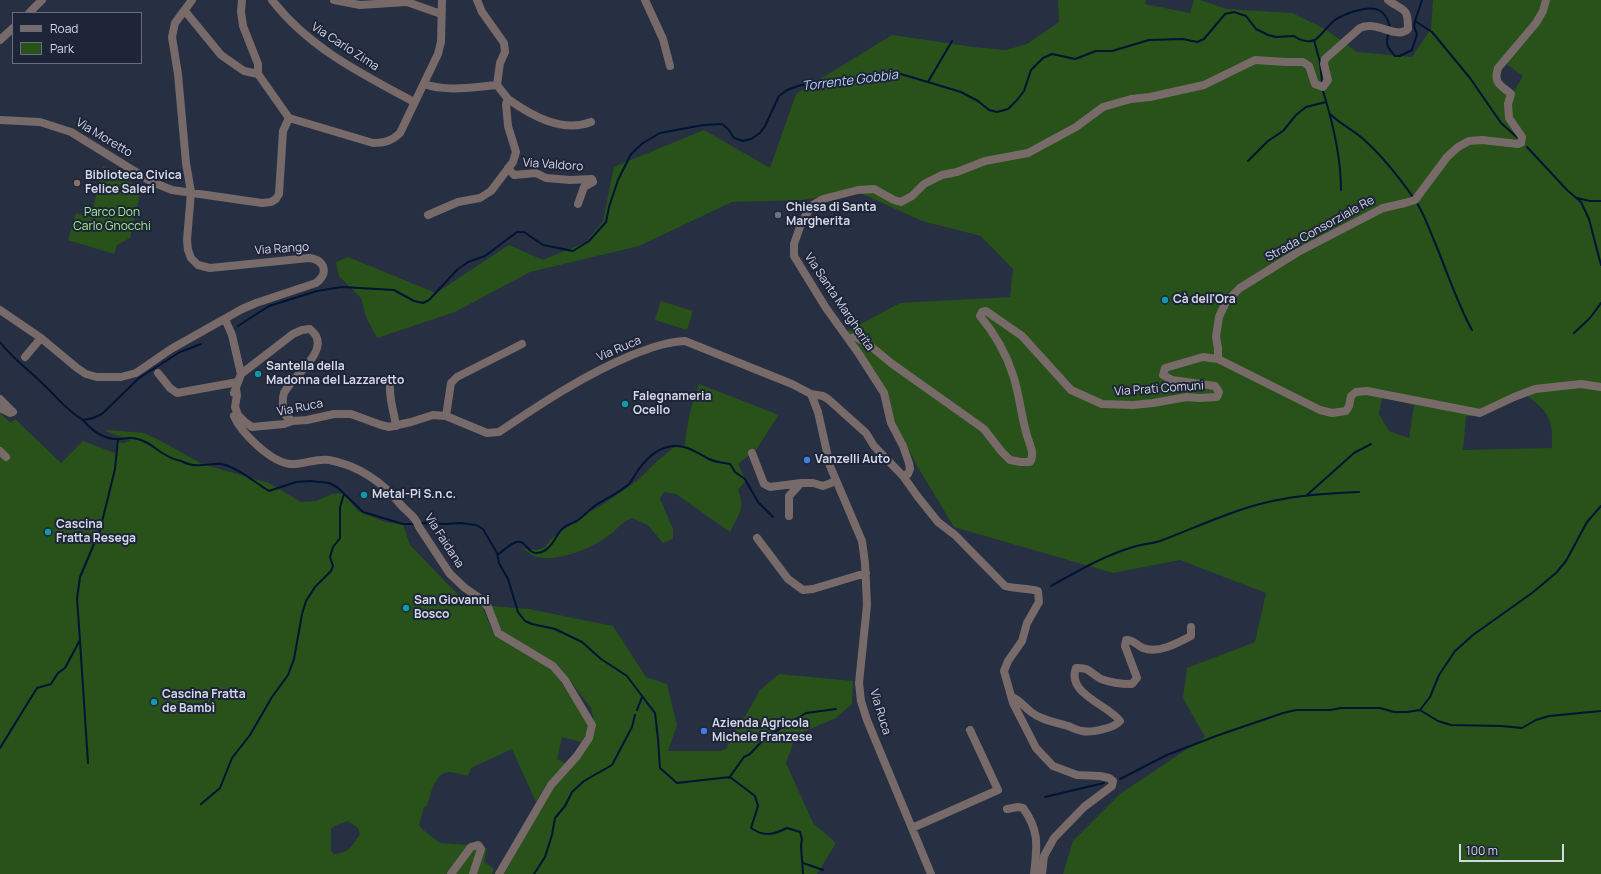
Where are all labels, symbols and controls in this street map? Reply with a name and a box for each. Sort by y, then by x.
legend [12,12,142,64]
text: Road [50,20,78,37]
street label: Via Carlo Zima [308,20,382,74]
text: Park [50,40,74,57]
water label: Torrente Gobbia [801,67,899,95]
street label: Via Moretto [73,116,135,160]
street label: Via Valdoro [522,156,584,174]
place label: Biblioteca Civica Felice Saleri [85,169,182,197]
marker: Biblioteca Civica Felice Saleri [72,178,82,188]
street label: Strada Consorziale Re [1263,193,1377,265]
place label: Chiesa di Santa Margherita [786,201,876,229]
park label: Parco Don Carlo Gnocchi [73,206,151,234]
marker: Chiesa di Santa Margherita [773,210,783,220]
street label: Via Rango [254,240,310,258]
street label: Via Santa Margherita [801,250,877,354]
place label: Cà dell'Ora [1173,293,1236,307]
marker: Cà dell'Ora [1160,295,1170,305]
street label: Via Ruca [595,333,643,365]
place label: Santella della Madonna del Lazzaretto [266,360,404,388]
marker: Santella della Madonna del Lazzaretto [253,369,263,379]
street label: Via Prati Comuni [1114,379,1204,399]
place label: Falegnameria Ocello [633,390,711,418]
street label: Via Ruca [276,396,324,420]
marker: Falegnameria Ocello [620,399,630,409]
place label: Vanzelli Auto [815,453,890,467]
marker: Vanzelli Auto [802,455,812,465]
place label: Metal-Pi S.n.c. [372,488,456,502]
marker: Metal-Pi S.n.c. [359,490,369,500]
street label: Via Faidana [421,511,467,571]
place label: Cascina Fratta Resega [56,518,136,546]
marker: Cascina Fratta Resega [43,527,53,537]
place label: San Giovanni Bosco [414,594,490,622]
marker: San Giovanni Bosco [401,603,411,613]
place label: Cascina Fratta de Bambì [162,688,246,716]
street label: Via Ruca [866,688,894,736]
marker: Cascina Fratta de Bambì [149,697,159,707]
place label: Azienda Agricola Michele Franzese [712,717,812,745]
marker: Azienda Agricola Michele Franzese [699,726,709,736]
scale bar [1461,836,1566,862]
text: 100 m [1466,842,1498,859]

